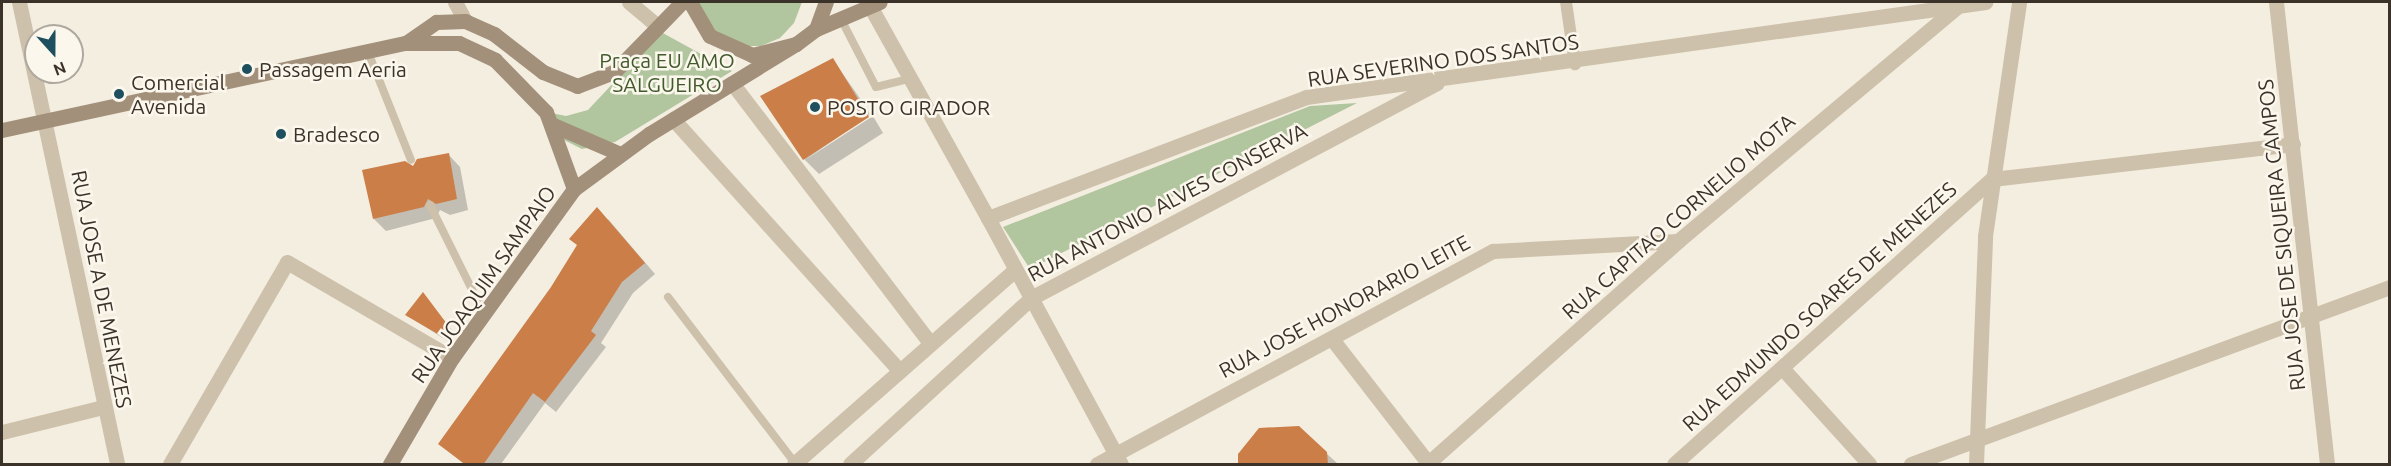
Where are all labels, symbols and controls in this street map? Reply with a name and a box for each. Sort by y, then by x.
north arrow [24,24,84,84]
street label: RUA SEVERINO DOS SANTOS [1306,28,1580,92]
park label: Praça EU AMO SALGUEIRO [599,47,735,97]
place label: Passagem Aeria [259,56,407,82]
text: N [51,58,69,79]
marker: Passagem Aeria [240,62,254,76]
place label: Comercial Avenida [131,69,225,119]
street label: RUA JOSE DE SIQUEIRA CAMPOS [2252,78,2310,392]
marker: Comercial Avenida [112,87,126,101]
place label: POSTO GIRADOR [827,94,990,120]
marker: POSTO GIRADOR [808,100,822,114]
street label: RUA CAPITAO CORNELIO MOTA [1556,108,1800,324]
street label: RUA ANTONIO ALVES CONSERVA [1023,117,1311,287]
place label: Bradesco [293,121,380,147]
marker: Bradesco [274,127,288,141]
street label: RUA JOSE A DE MENEZES [67,168,137,410]
street label: RUA EDMUNDO SOARES DE MENEZES [1677,176,1961,436]
street label: RUA JOAQUIM SAMPAIO [405,181,561,387]
street label: RUA JOSE HONORARIO LEITE [1214,229,1474,383]

